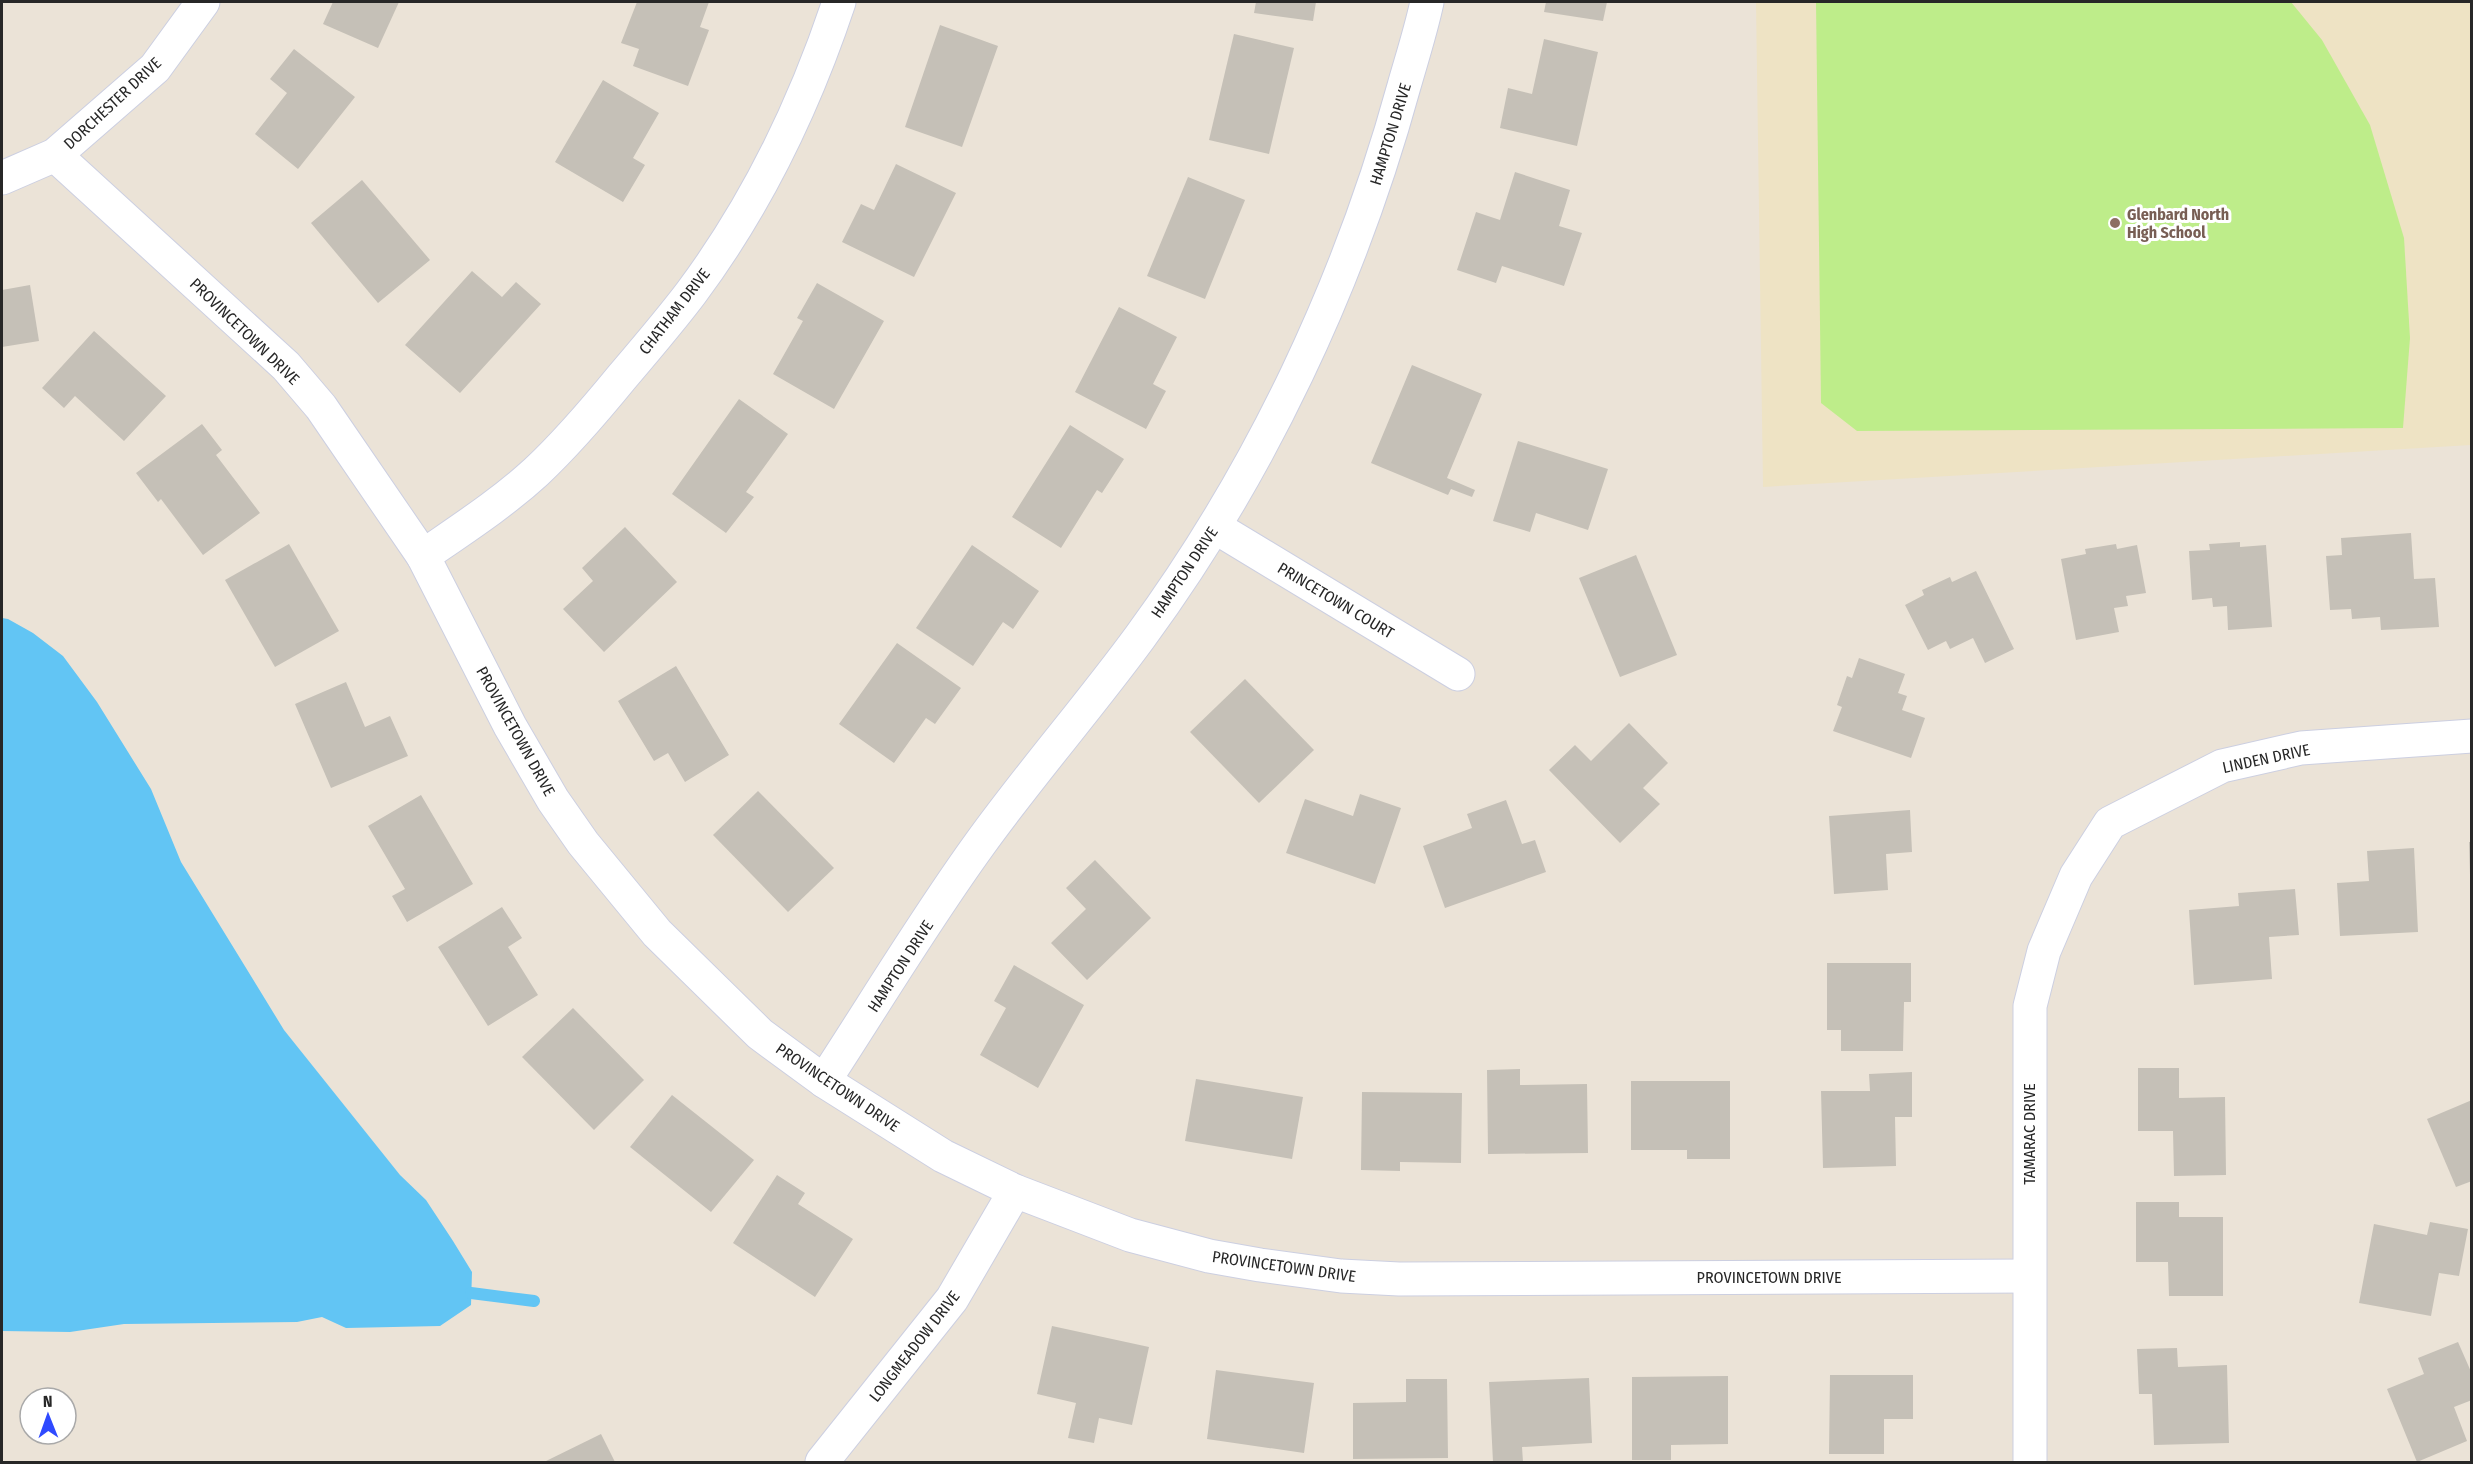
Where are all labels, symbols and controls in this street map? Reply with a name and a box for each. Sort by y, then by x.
street label: DORCHESTER DRIVE [60,53,165,153]
street label: HAMPTON DRIVE [1366,81,1415,187]
place label: Glenbard North High School [2127,205,2229,242]
marker: Glenbard North High School [2108,216,2122,230]
street label: CHATHAM DRIVE [635,265,714,358]
street label: PROVINCETOWN DRIVE [186,274,303,388]
street label: HAMPTON DRIVE [1147,523,1222,621]
street label: PRINCETOWN COURT [1274,558,1398,643]
street label: PROVINCETOWN DRIVE [472,663,559,799]
street label: LINDEN DRIVE [2221,740,2312,777]
street label: HAMPTON DRIVE [864,917,937,1016]
street label: PROVINCETOWN DRIVE [772,1039,903,1136]
street label: TAMARAC DRIVE [2020,1083,2039,1185]
street label: PROVINCETOWN DRIVE [1211,1247,1357,1286]
street label: PROVINCETOWN DRIVE [1697,1268,1841,1287]
street label: LONGMEADOW DRIVE [865,1287,964,1406]
north arrow [18,1386,78,1446]
text: N [43,1392,53,1411]

